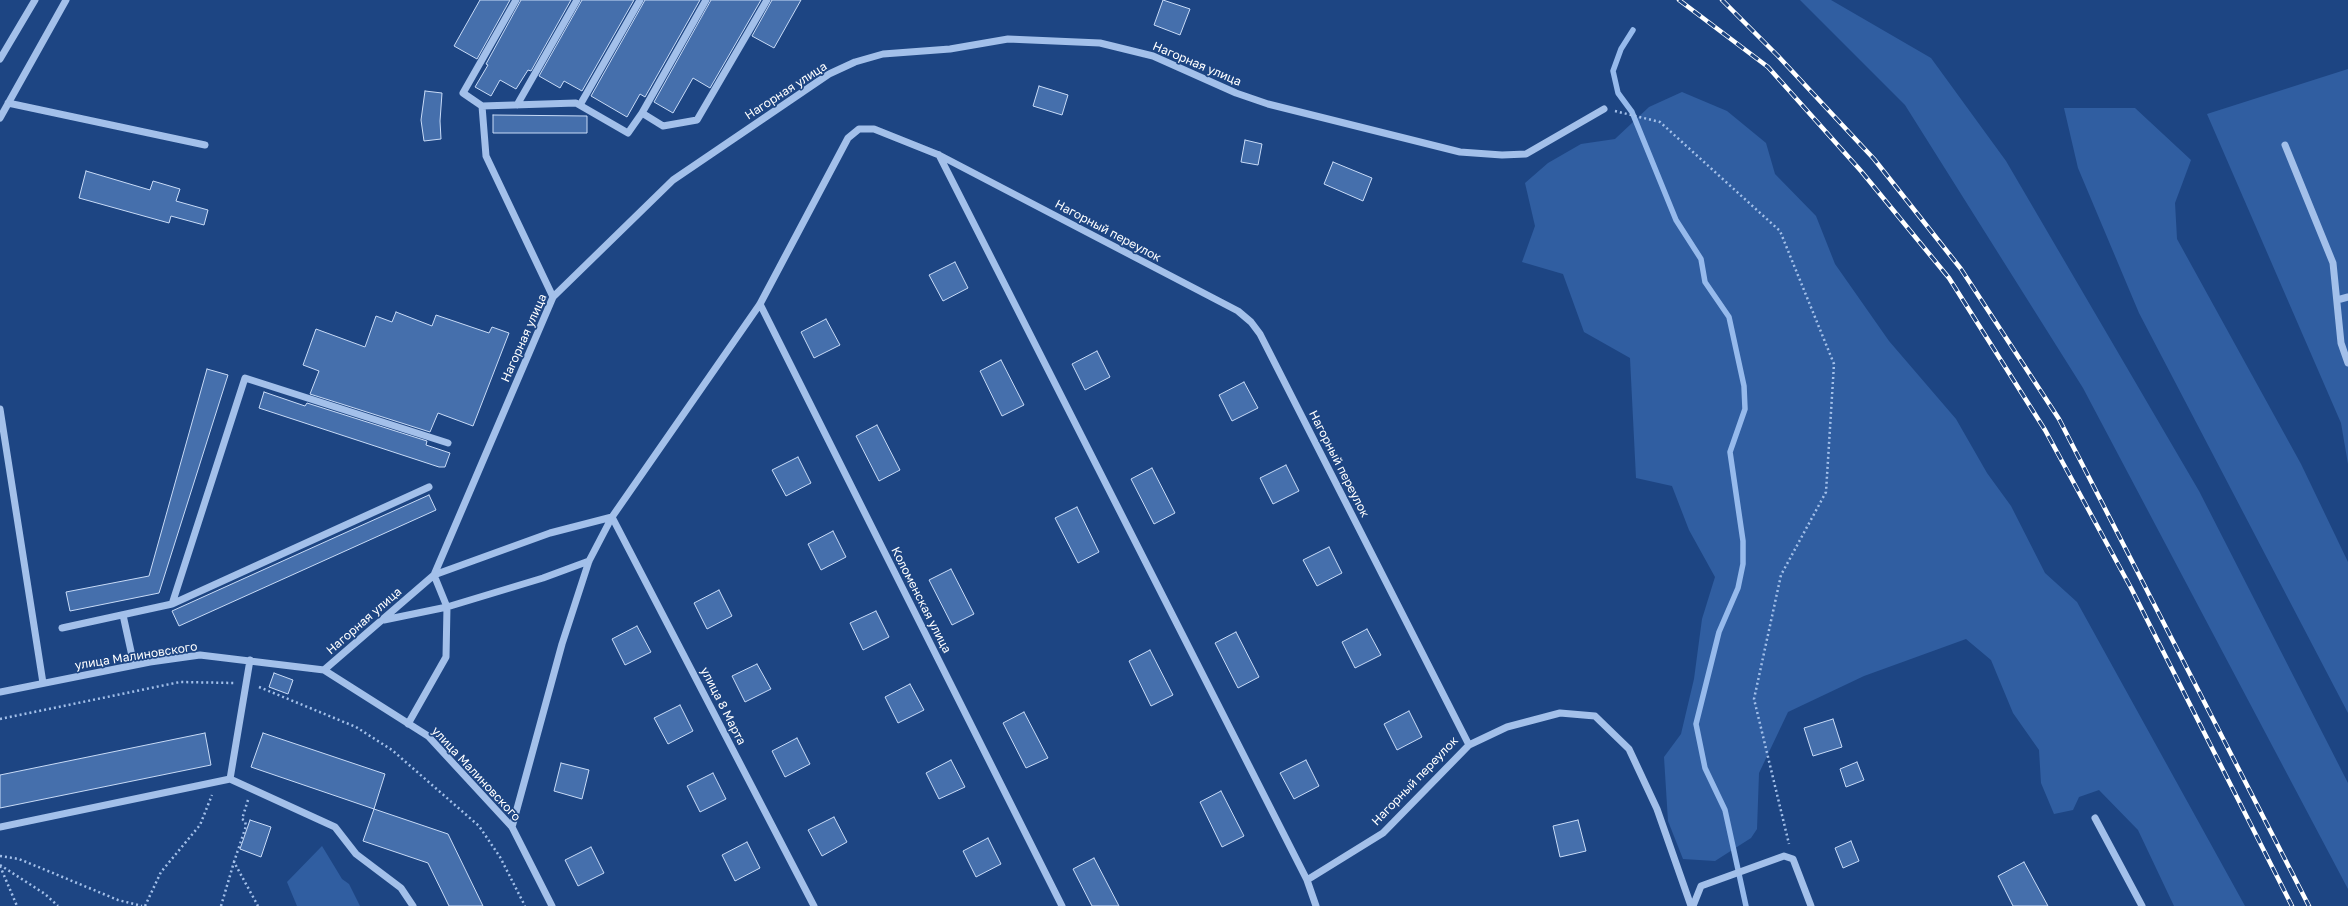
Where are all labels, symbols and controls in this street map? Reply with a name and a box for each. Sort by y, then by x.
street label: Нагорная улица [1150,39,1244,89]
street label: Нагорная улица [742,59,830,123]
street label: Нагорный переулок [1052,197,1164,265]
street label: Нагорная улица [498,292,550,384]
street label: Нагорный переулок [1306,408,1372,520]
street label: Коломенская улица [888,544,954,656]
street label: Нагорная улица [323,584,405,658]
street label: улица Малиновского [74,639,198,673]
street label: улица 8 Марта [697,665,749,747]
street label: улица Малиновского [428,724,524,824]
street label: Нагорный переулок [1369,734,1461,828]

